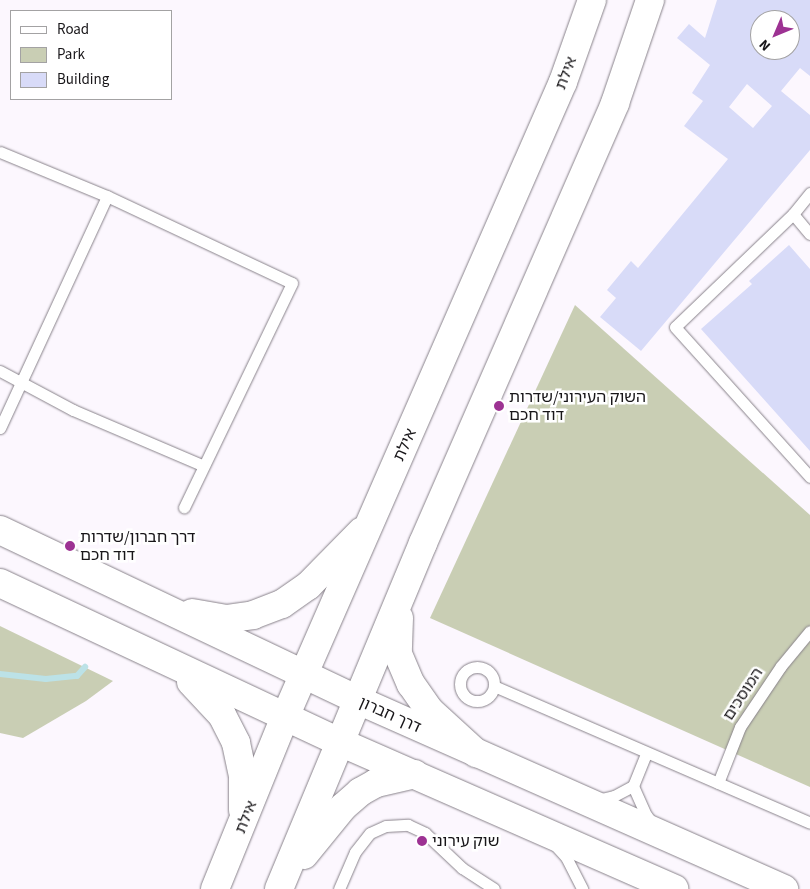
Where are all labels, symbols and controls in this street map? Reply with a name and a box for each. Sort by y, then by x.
legend [10,10,172,100]
north arrow [750,10,800,60]
text: Road [57,19,89,40]
text: N [755,35,775,55]
text: Park [57,44,85,65]
street label: אילת [551,54,581,92]
text: Building [57,69,109,90]
place label: השוק העירוני/שדרות דוד חכם [509,387,646,425]
marker: השוק העירוני/שדרות דוד חכם [493,400,505,412]
street label: אילת [389,426,421,464]
place label: דרך חברון/שדרות דוד חכם [80,527,195,565]
marker: דרך חברון/שדרות דוד חכם [64,540,76,552]
street label: המוסכים [719,664,767,724]
street label: דרך חברון [356,693,424,737]
street label: אילת [231,798,261,836]
place label: שוק עירוני [432,831,499,851]
marker: שוק עירוני [416,835,428,847]

